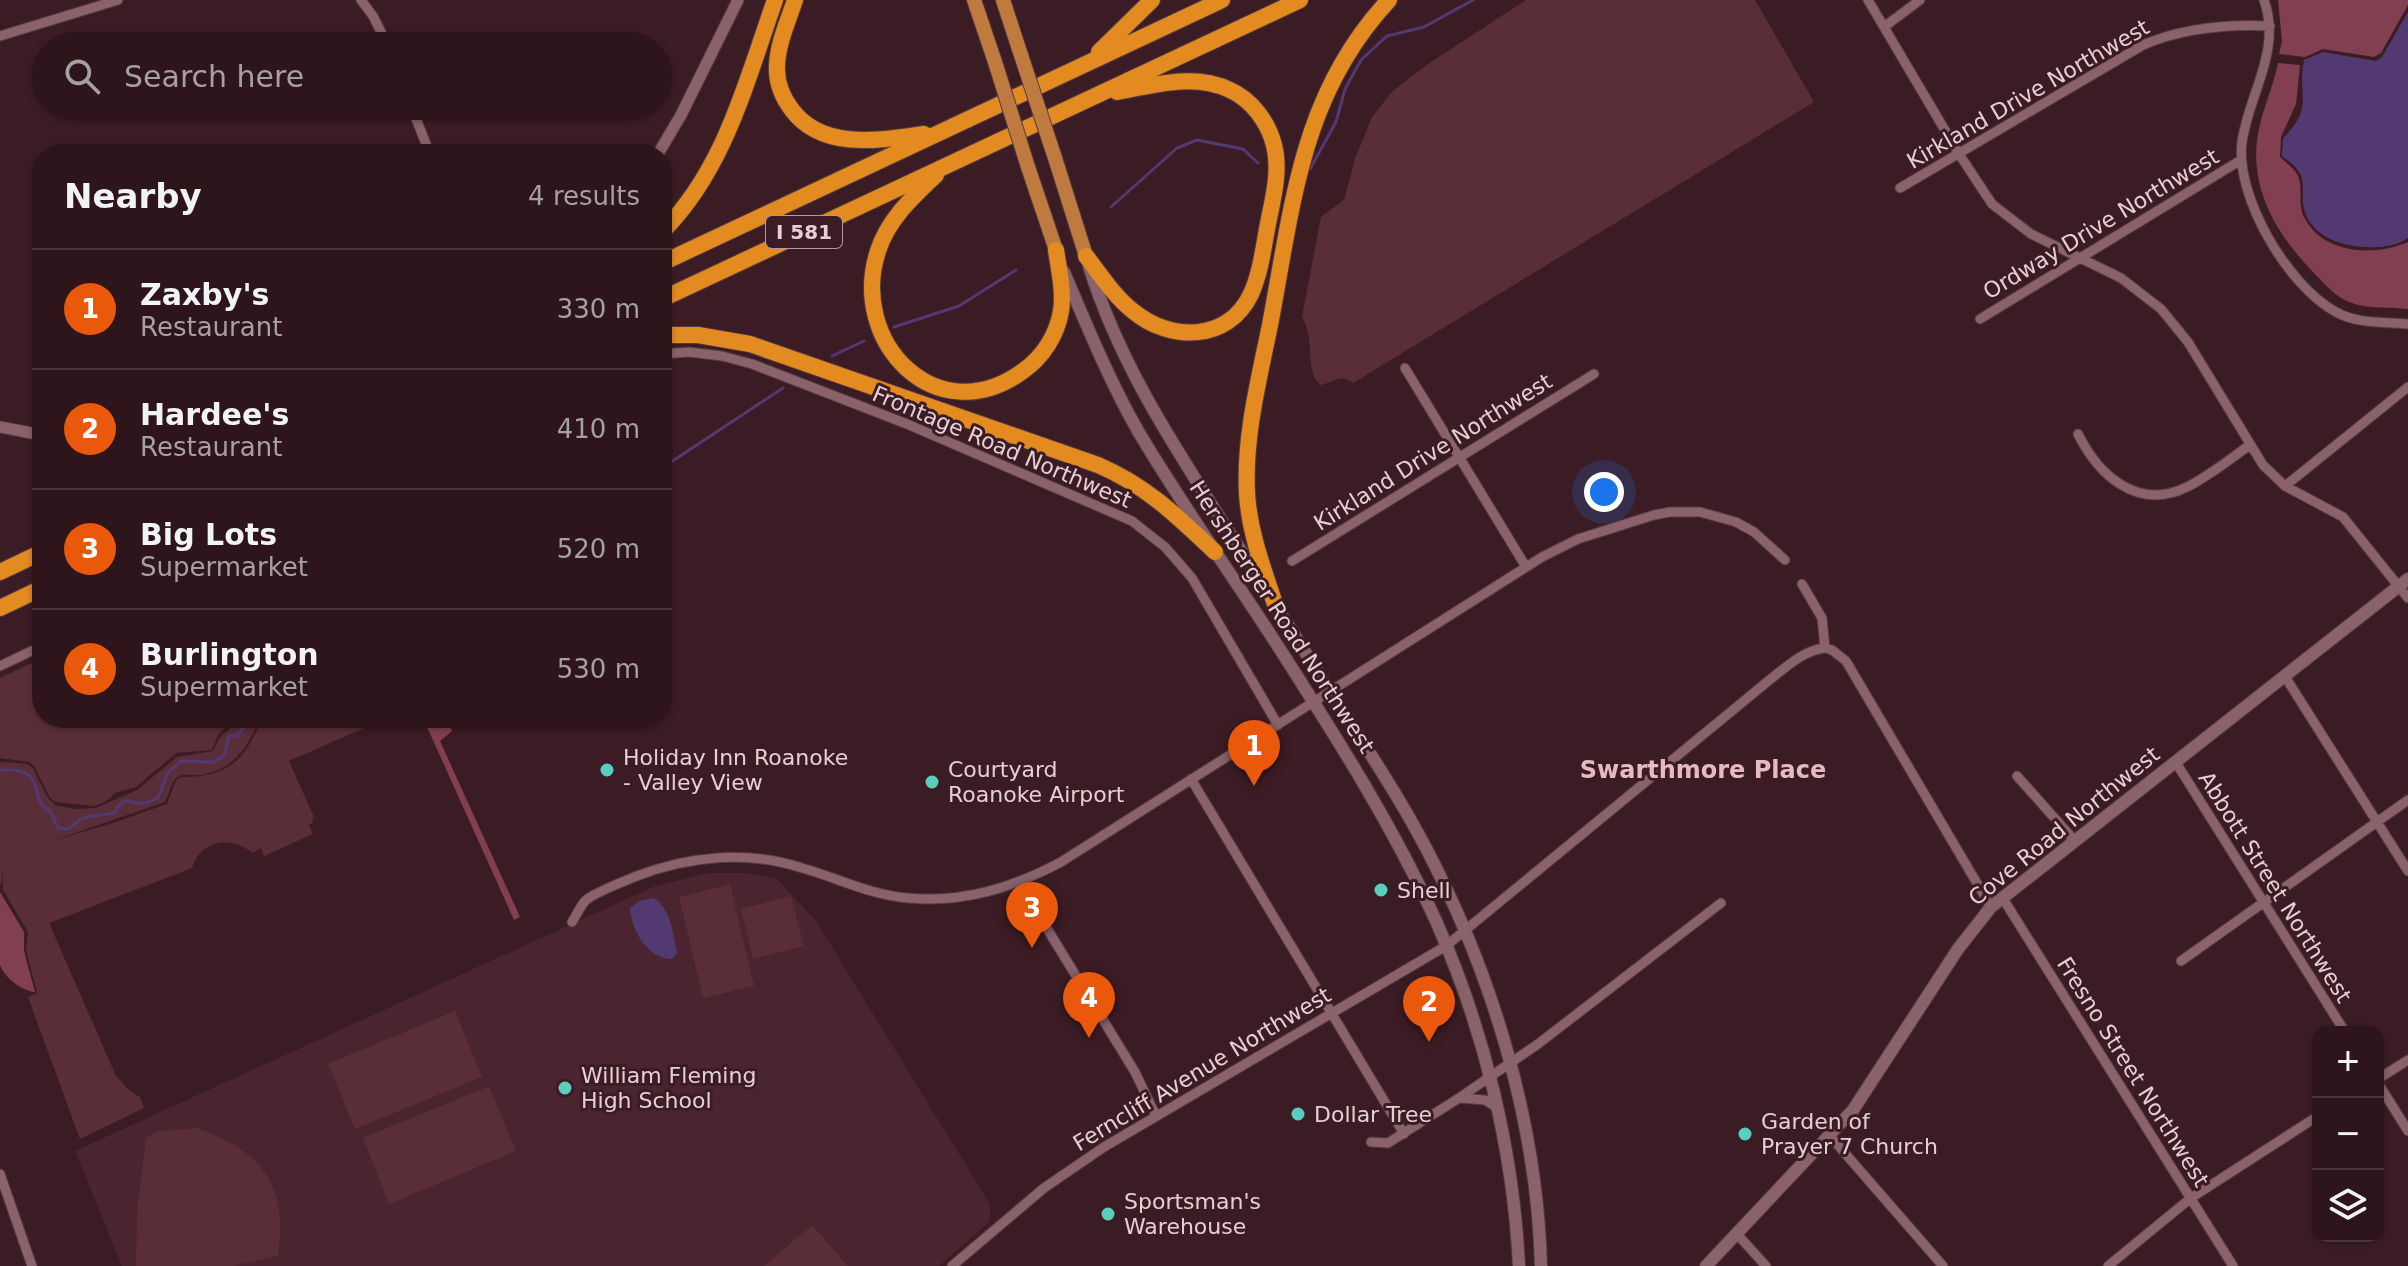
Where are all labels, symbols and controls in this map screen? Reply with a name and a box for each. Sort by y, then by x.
street label: Kirkland Drive Northwest [1902,14,2154,174]
search box [32,32,672,120]
icon: search [60,54,104,98]
text: Search here [124,59,304,94]
street label: Ordway Drive Northwest [1979,144,2224,304]
text: Nearby [64,176,202,216]
text: 4 results [528,181,640,211]
road number: I 581 [766,216,842,248]
text: Zaxby's [140,277,269,312]
text: 1 [81,294,99,324]
text: 330 m [557,294,640,324]
text: Restaurant [140,312,282,342]
street label: Kirkland Drive Northwest [1310,368,1557,536]
street label: Frontage Road Northwest [869,381,1136,513]
text: Hardee's [140,397,289,432]
text: 2 [81,414,99,444]
text: 410 m [557,414,640,444]
text: Restaurant [140,432,282,462]
your location [1584,472,1624,512]
street label: Hershberger Road Northwest [1184,476,1380,758]
text: Big Lots [140,517,277,552]
text: 3 [81,534,99,564]
text: 520 m [557,534,640,564]
text: Supermarket [140,552,308,582]
text: Burlington [140,637,319,672]
text: 4 [81,654,99,684]
text: 530 m [557,654,640,684]
text: Supermarket [140,672,308,702]
pin: 1 [1228,720,1280,786]
street label: Cove Road Northwest [1964,741,2165,911]
place label: Holiday Inn Roanoke - Valley View [623,745,848,795]
district label: Swarthmore Place [1580,756,1826,784]
place label: Courtyard Roanoke Airport [948,757,1125,807]
marker: Holiday Inn Roanoke - Valley View [598,761,616,779]
street label: Abbott Street Northwest [2193,767,2357,1007]
marker: Courtyard Roanoke Airport [923,773,941,791]
place label: Shell [1397,878,1451,903]
marker: Shell [1372,881,1390,899]
pin: 3 [1006,882,1058,948]
street label: Fresno Street Northwest [2052,953,2214,1192]
pin: 4 [1063,972,1115,1038]
pin: 2 [1403,976,1455,1042]
street label: Ferncliff Avenue Northwest [1069,982,1336,1156]
map controls [2312,1026,2384,1242]
button: + [2312,1026,2384,1098]
place label: William Fleming High School [581,1063,756,1113]
marker: William Fleming High School [556,1079,574,1097]
button: − [2312,1098,2384,1170]
place label: Dollar Tree [1314,1102,1432,1127]
marker: Dollar Tree [1289,1105,1307,1123]
place label: Garden of Prayer 7 Church [1761,1109,1938,1159]
marker: Garden of Prayer 7 Church [1736,1125,1754,1143]
button: layers [2312,1170,2384,1242]
place label: Sportsman's Warehouse [1124,1189,1261,1239]
marker: Sportsman's Warehouse [1099,1205,1117,1223]

